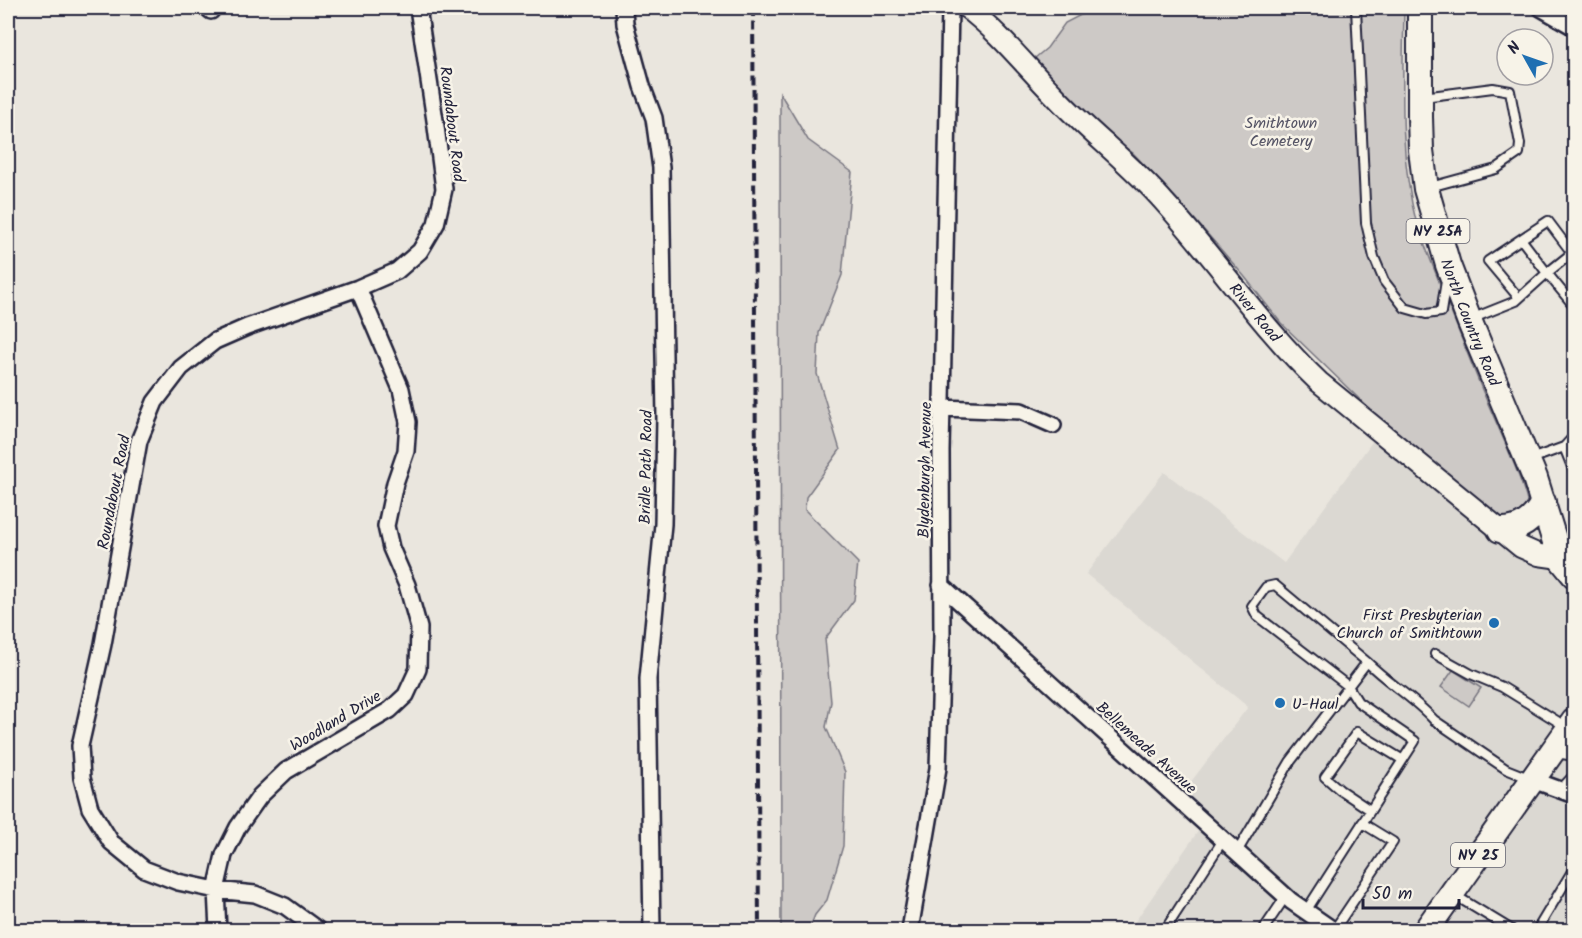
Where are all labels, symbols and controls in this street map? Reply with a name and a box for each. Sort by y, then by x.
north arrow [1495,27,1555,87]
text: N [1502,36,1527,60]
street label: Roundabout Road [432,65,471,184]
park label: Smithtown Cemetery [1245,111,1317,154]
road number: NY 25A [1406,219,1470,243]
street label: North Country Road [1433,256,1507,391]
street label: River Road [1222,278,1287,349]
street label: Blydenburgh Avenue [912,402,939,538]
street label: Bridle Path Road [633,409,660,524]
street label: Roundabout Road [91,432,138,552]
place label: First Presbyterian Church of Smithtown [1337,603,1482,646]
marker: First Presbyterian Church of Smithtown [1487,616,1501,630]
street label: Woodland Drive [285,684,386,758]
place label: U-Haul [1292,692,1339,717]
street label: Bellemeade Avenue [1090,696,1202,800]
marker: U-Haul [1273,696,1287,710]
road number: NY 25 [1451,843,1505,867]
scale bar [1363,872,1459,910]
text: 50 m [1372,880,1412,909]

